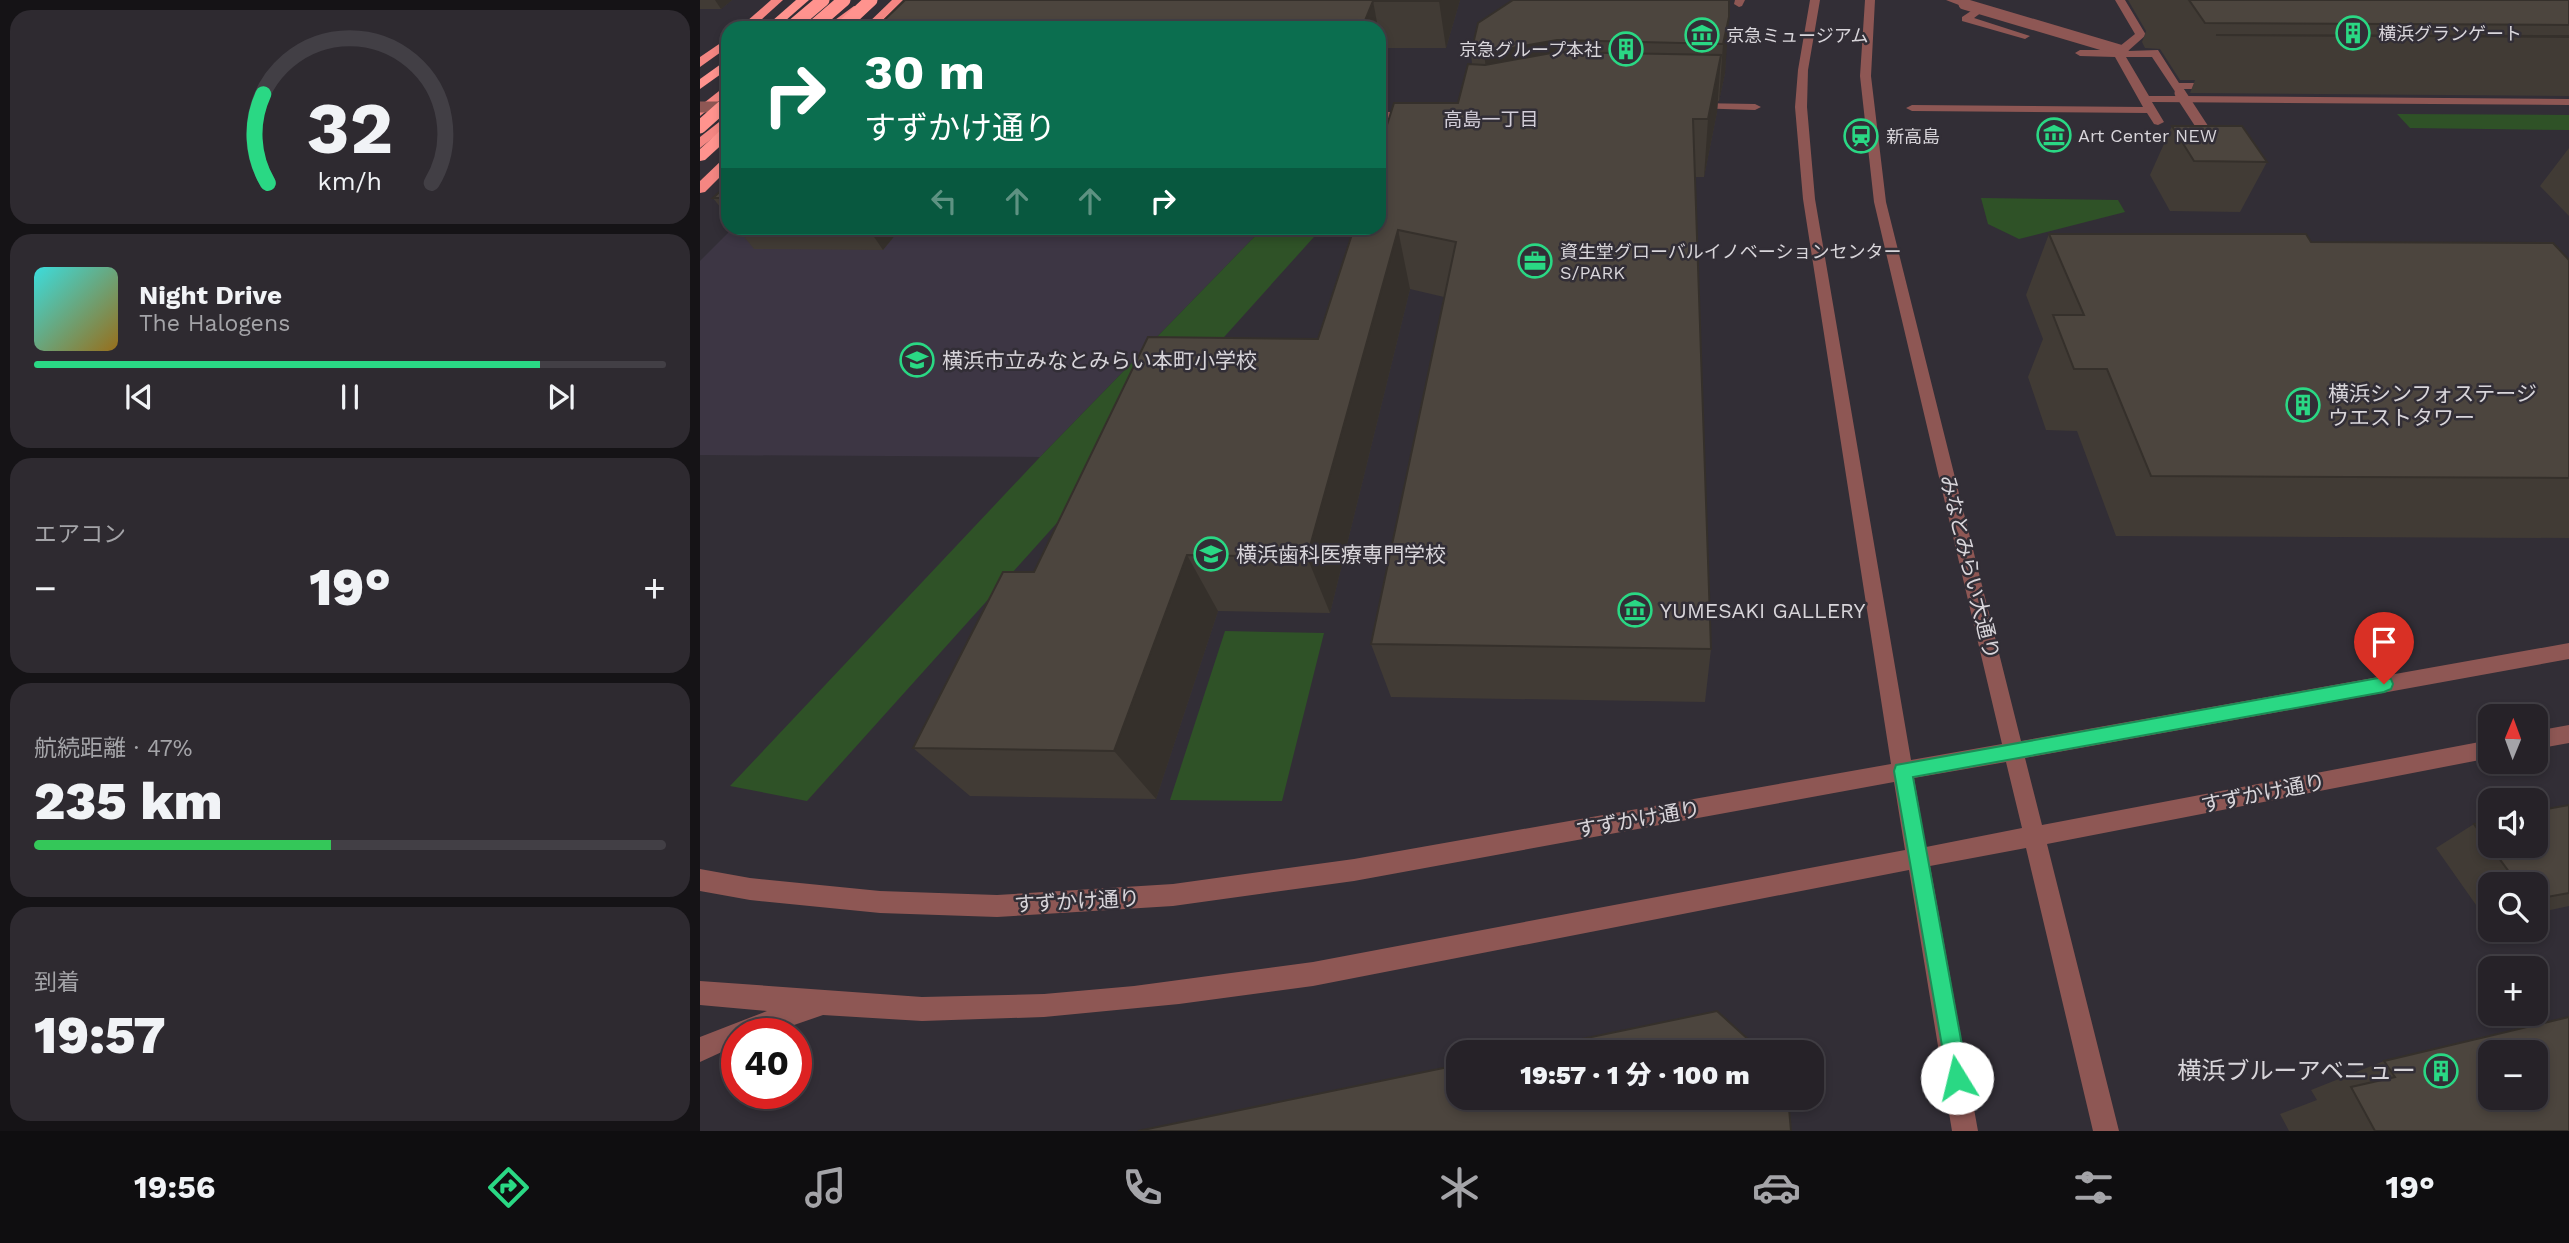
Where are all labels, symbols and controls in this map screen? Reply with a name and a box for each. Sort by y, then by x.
building icon: 横浜グランゲート [2334,14,2372,52]
museum icon: 京急ミュージアム [1683,16,1721,54]
place label: 横浜グランゲート [2378,23,2522,44]
place label: 京急ミュージアム [1726,25,1868,46]
building icon: 京急グループ本社 [1607,30,1645,68]
place label: 京急グループ本社 [1459,39,1602,60]
text: 30 m [864,43,985,101]
icon: right [749,49,840,140]
text: 32 [307,85,393,171]
district label: 高島一丁目 [1443,108,1539,131]
text: すずかけ通り [864,109,1056,147]
museum icon: Art Center NEW [2035,116,2073,154]
station icon: 新高島 [1842,117,1880,155]
place label: Art Center NEW [2078,125,2217,146]
place label: 新高島 [1886,126,1940,147]
text: km/h [318,167,382,196]
icon: left [925,182,963,220]
icon: ahead [998,182,1036,220]
icon: ahead [1071,182,1109,220]
icon: right [1144,182,1182,220]
place label: 資生堂グローバルイノベーションセンター S/PARK [1560,241,1901,283]
office icon: 資生堂グローバルイノベーションセンター S/PARK [1516,242,1554,280]
text: Night Drive [139,280,282,310]
text: The Halogens [139,310,290,337]
school or university icon: 横浜市立みなとみらい本町小学校 [898,341,936,379]
place label: 横浜市立みなとみらい本町小学校 [942,348,1257,373]
icon: previous [120,378,158,416]
icon: pause [331,378,369,416]
icon: next [542,378,580,416]
place label: 横浜シンフォステージ ウエストタワー [2328,381,2537,430]
building icon: 横浜シンフォステージ ウエストタワー [2284,386,2322,424]
street label: みなとみらい大通り [1935,472,2005,662]
text: エアコン [34,521,126,548]
school or university icon: 横浜歯科医療専門学校 [1192,535,1230,573]
place label: 横浜歯科医療専門学校 [1236,542,1446,567]
text: 19° [309,557,391,618]
text: − [34,566,57,610]
text: + [643,566,666,610]
museum icon: YUMESAKI GALLERY [1616,591,1654,629]
place label: YUMESAKI GALLERY [1660,598,1866,623]
pin [2354,612,2414,684]
icon: arrive [2365,623,2403,661]
north arrow [2478,704,2548,774]
map controls [2478,704,2548,1110]
text: 航続距離 · 47% [34,735,192,762]
street label: すずかけ通り [2199,769,2327,817]
text: 235 km [34,771,223,832]
button: sound [2478,788,2548,858]
street label: すずかけ通り [1574,796,1702,842]
button: search [2478,872,2548,942]
street label: すずかけ通り [1013,885,1141,917]
button: + [2478,956,2548,1026]
text: 到着 [34,969,80,996]
text: 19:57 [34,1005,166,1066]
speed limit sign: 40 [721,1018,812,1109]
button: − [2478,1040,2548,1110]
position arrow [1920,1041,1994,1115]
building icon: 横浜ブルーアベニュー [2422,1052,2460,1090]
place label: 横浜ブルーアベニュー [2177,1057,2416,1085]
text: 19:57 · 1 分 · 100 m [1520,1060,1750,1090]
icon: directions [484,1163,533,1212]
icon: music [801,1163,850,1212]
icon: phone [1118,1163,1167,1212]
icon: climate [1435,1163,1484,1212]
icon: car [1752,1163,1801,1212]
icon: filters [2069,1163,2118,1212]
text: 19:56 [134,1168,216,1206]
text: 19° [2386,1168,2435,1206]

